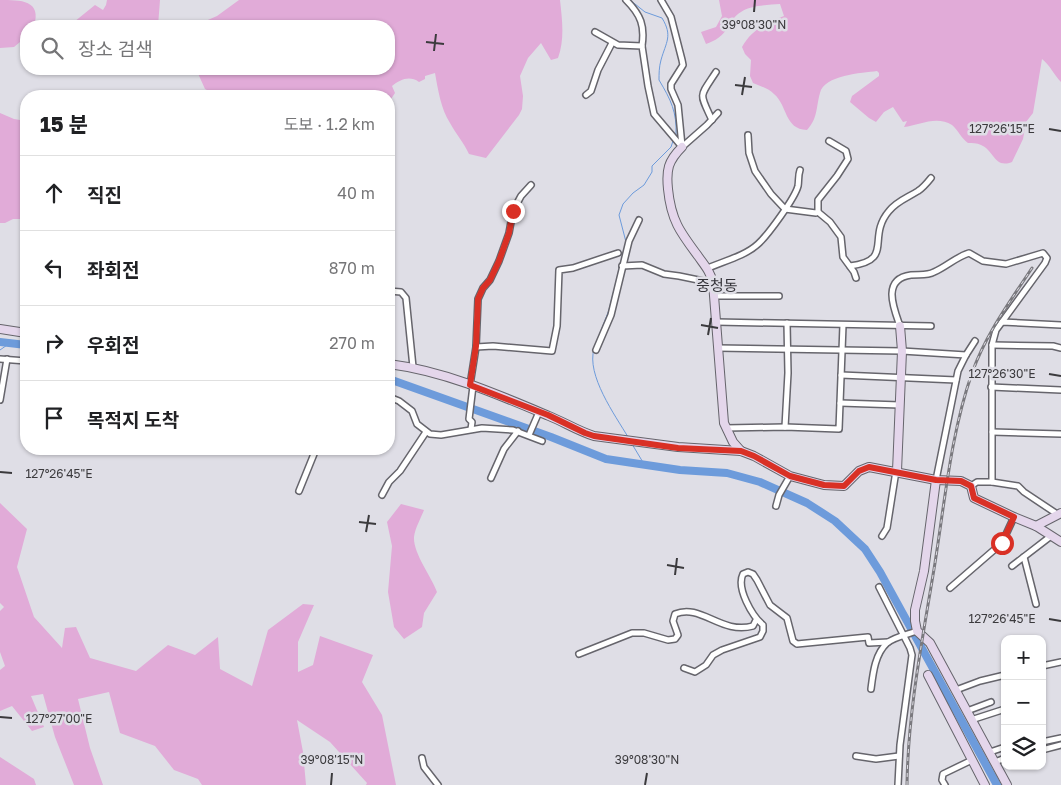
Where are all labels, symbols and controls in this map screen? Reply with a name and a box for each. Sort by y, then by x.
text: 39°08'30"N [722,17,786,32]
search box [20,20,395,75]
icon: search [38,34,66,62]
text: 장소 검색 [78,37,153,60]
text: 15 분 [40,111,88,137]
text: 도보 · 1.2 km [284,114,375,134]
text: 127°26'15"E [969,121,1035,136]
icon: ahead [40,179,68,207]
text: 직진 [87,183,122,206]
text: 40 m [337,183,375,203]
route end [502,200,525,223]
icon: left [40,254,68,282]
text: 좌회전 [87,258,139,281]
text: 870 m [329,258,375,278]
district label: 중청동 [696,276,738,294]
icon: right [40,329,68,357]
text: 우회전 [87,333,139,356]
text: 270 m [329,333,375,353]
text: 127°26'30"E [968,366,1036,381]
icon: arrive [40,404,68,432]
text: 목적지 도착 [87,408,179,431]
text: 127°26'45"E [26,466,92,481]
route start [991,532,1014,555]
text: 127°26'45"E [969,611,1035,626]
map controls [1001,635,1046,770]
button: + [1001,635,1046,680]
button: − [1001,680,1046,725]
text: 127°27'00"E [26,711,92,726]
button: layers [1001,725,1046,770]
text: 39°08'15"N [301,752,363,767]
text: 39°08'30"N [615,752,679,767]

